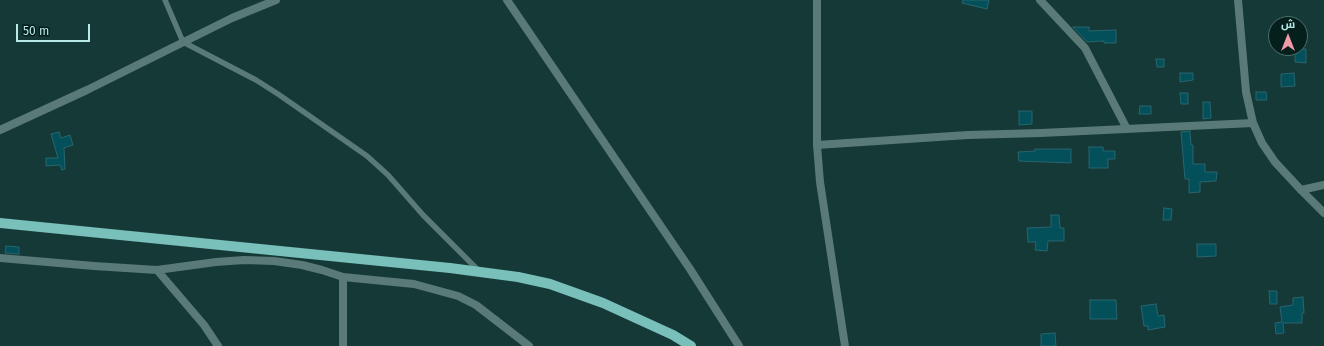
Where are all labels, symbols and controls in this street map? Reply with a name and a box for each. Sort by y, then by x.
scale bar [18,16,92,42]
north arrow [1268,16,1308,56]
text: ش [1281,18,1295,31]
text: 50 m [23,24,49,38]

